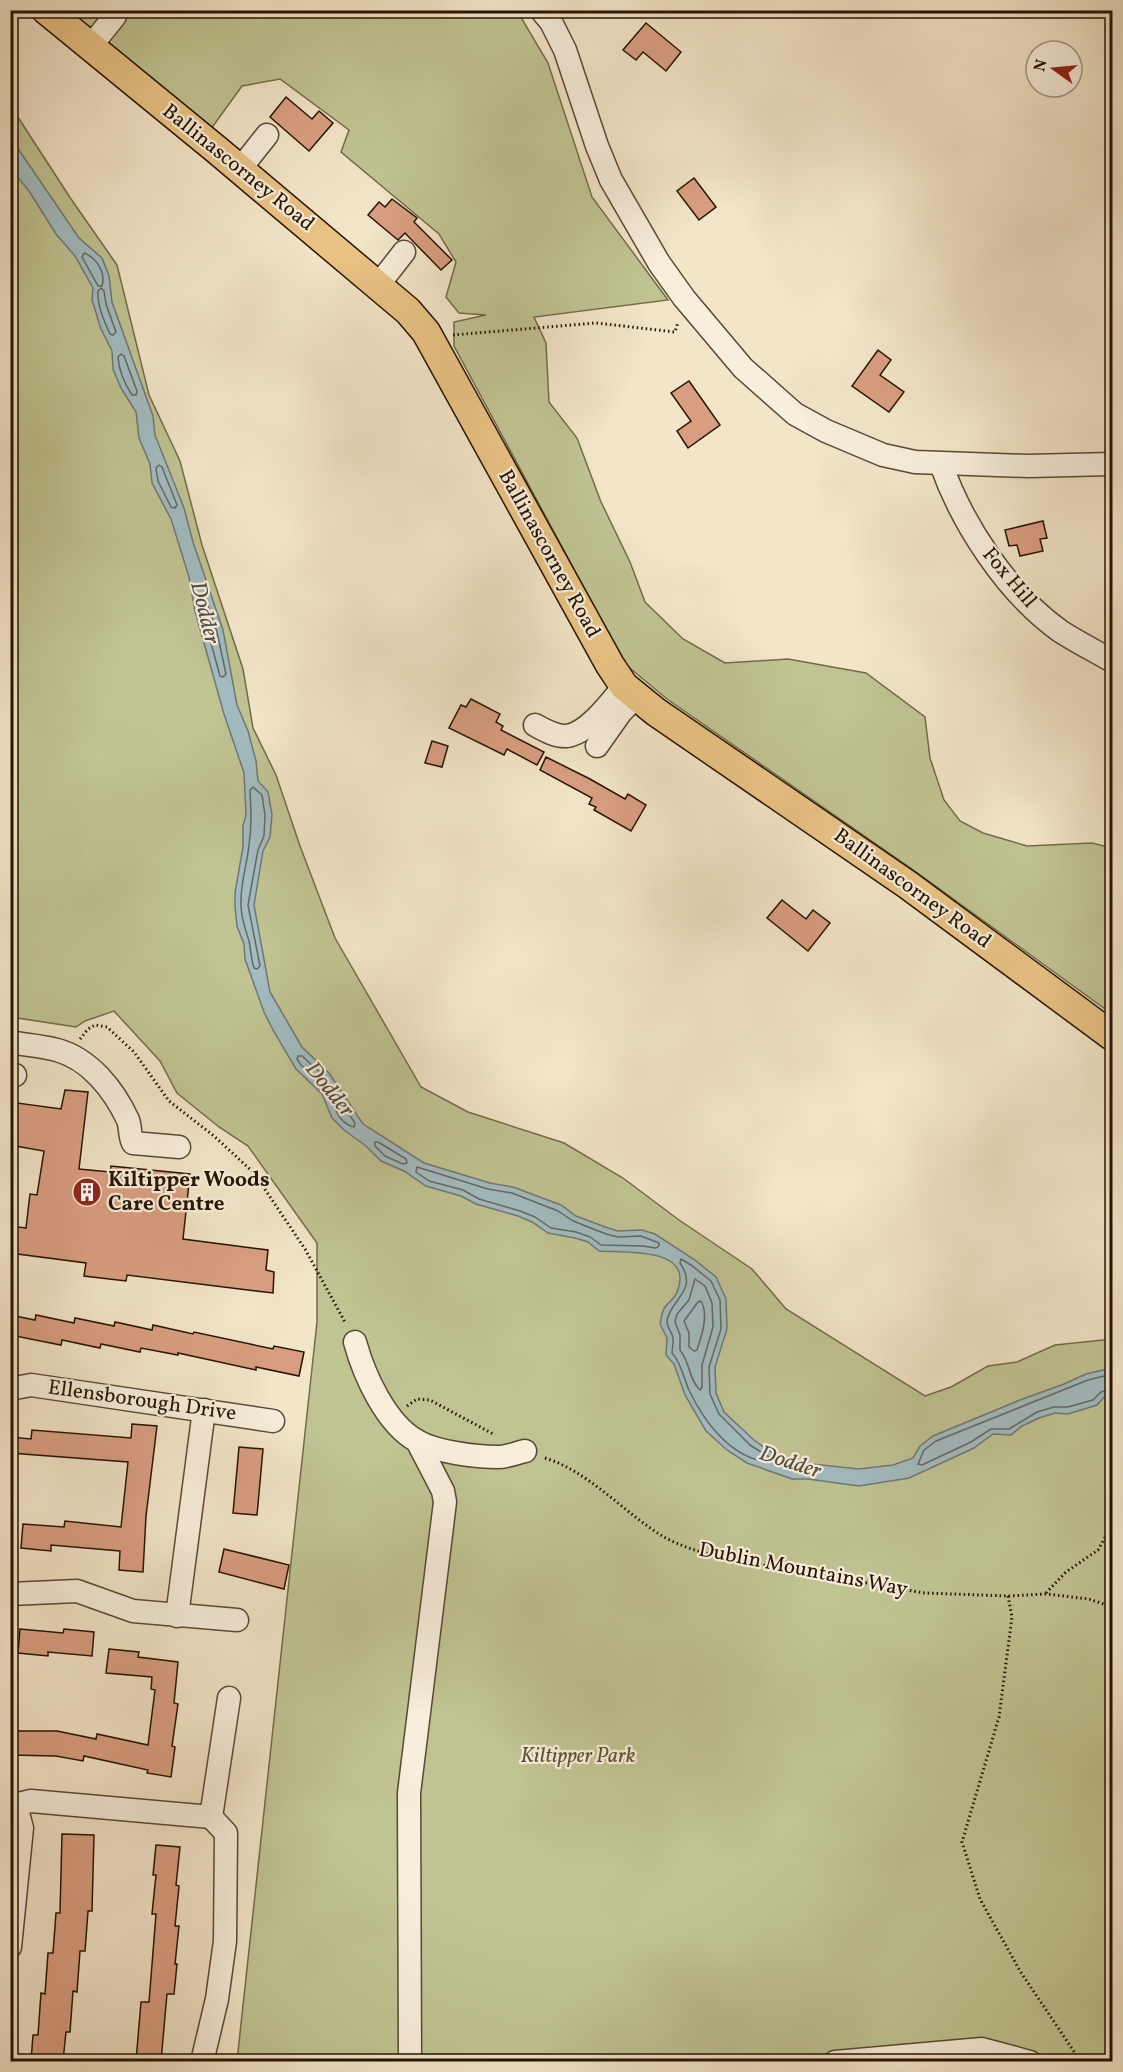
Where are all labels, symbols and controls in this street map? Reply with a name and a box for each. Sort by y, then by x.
north arrow [1024,39,1084,99]
text: N [1029,57,1054,74]
street label: Ballinascorney Road [156,97,320,239]
street label: Ballinascorney Road [491,465,607,643]
street label: Fox Hill [975,541,1043,615]
water label: Dodder [181,578,227,648]
street label: Ballinascorney Road [827,822,997,956]
water label: Dodder [297,1056,362,1125]
place label: Kiltipper Woods Care Centre [108,1166,270,1219]
building icon: Kiltipper Woods Care Centre [71,1176,103,1208]
street label: Ellensborough Drive [46,1373,238,1429]
water label: Dodder [755,1438,826,1488]
street label: Dublin Mountains Way [696,1535,911,1605]
park label: Kiltipper Park [520,1742,636,1771]

